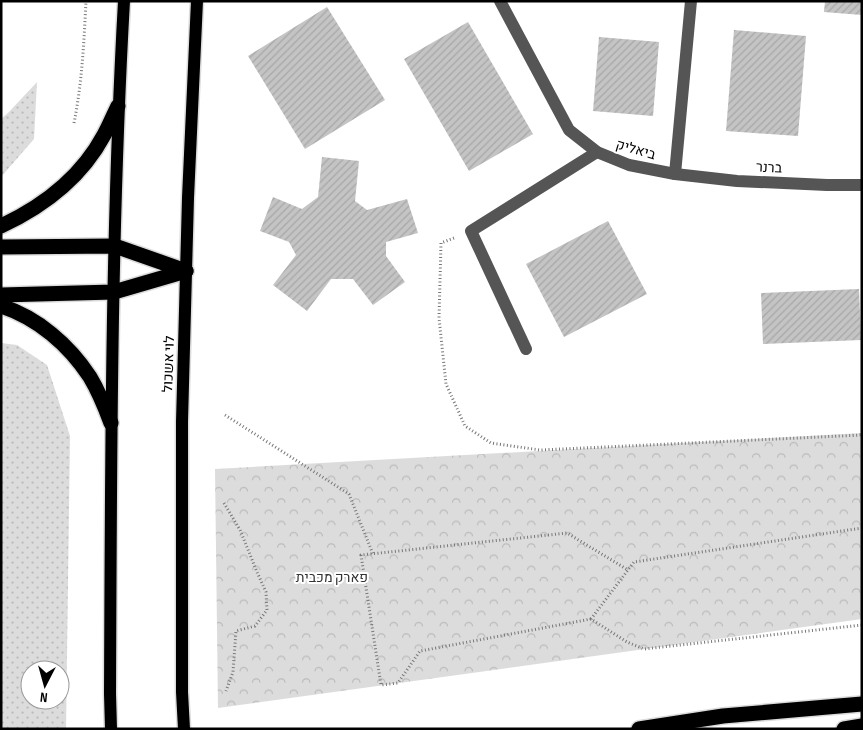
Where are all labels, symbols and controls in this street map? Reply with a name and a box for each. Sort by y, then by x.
street label: ביאליק [614,136,658,163]
street label: ברנר [755,158,783,177]
street label: לוי אשכול [159,335,178,393]
park label: פארק מכבית [296,569,368,586]
north arrow [20,660,70,710]
text: N [39,689,48,706]

